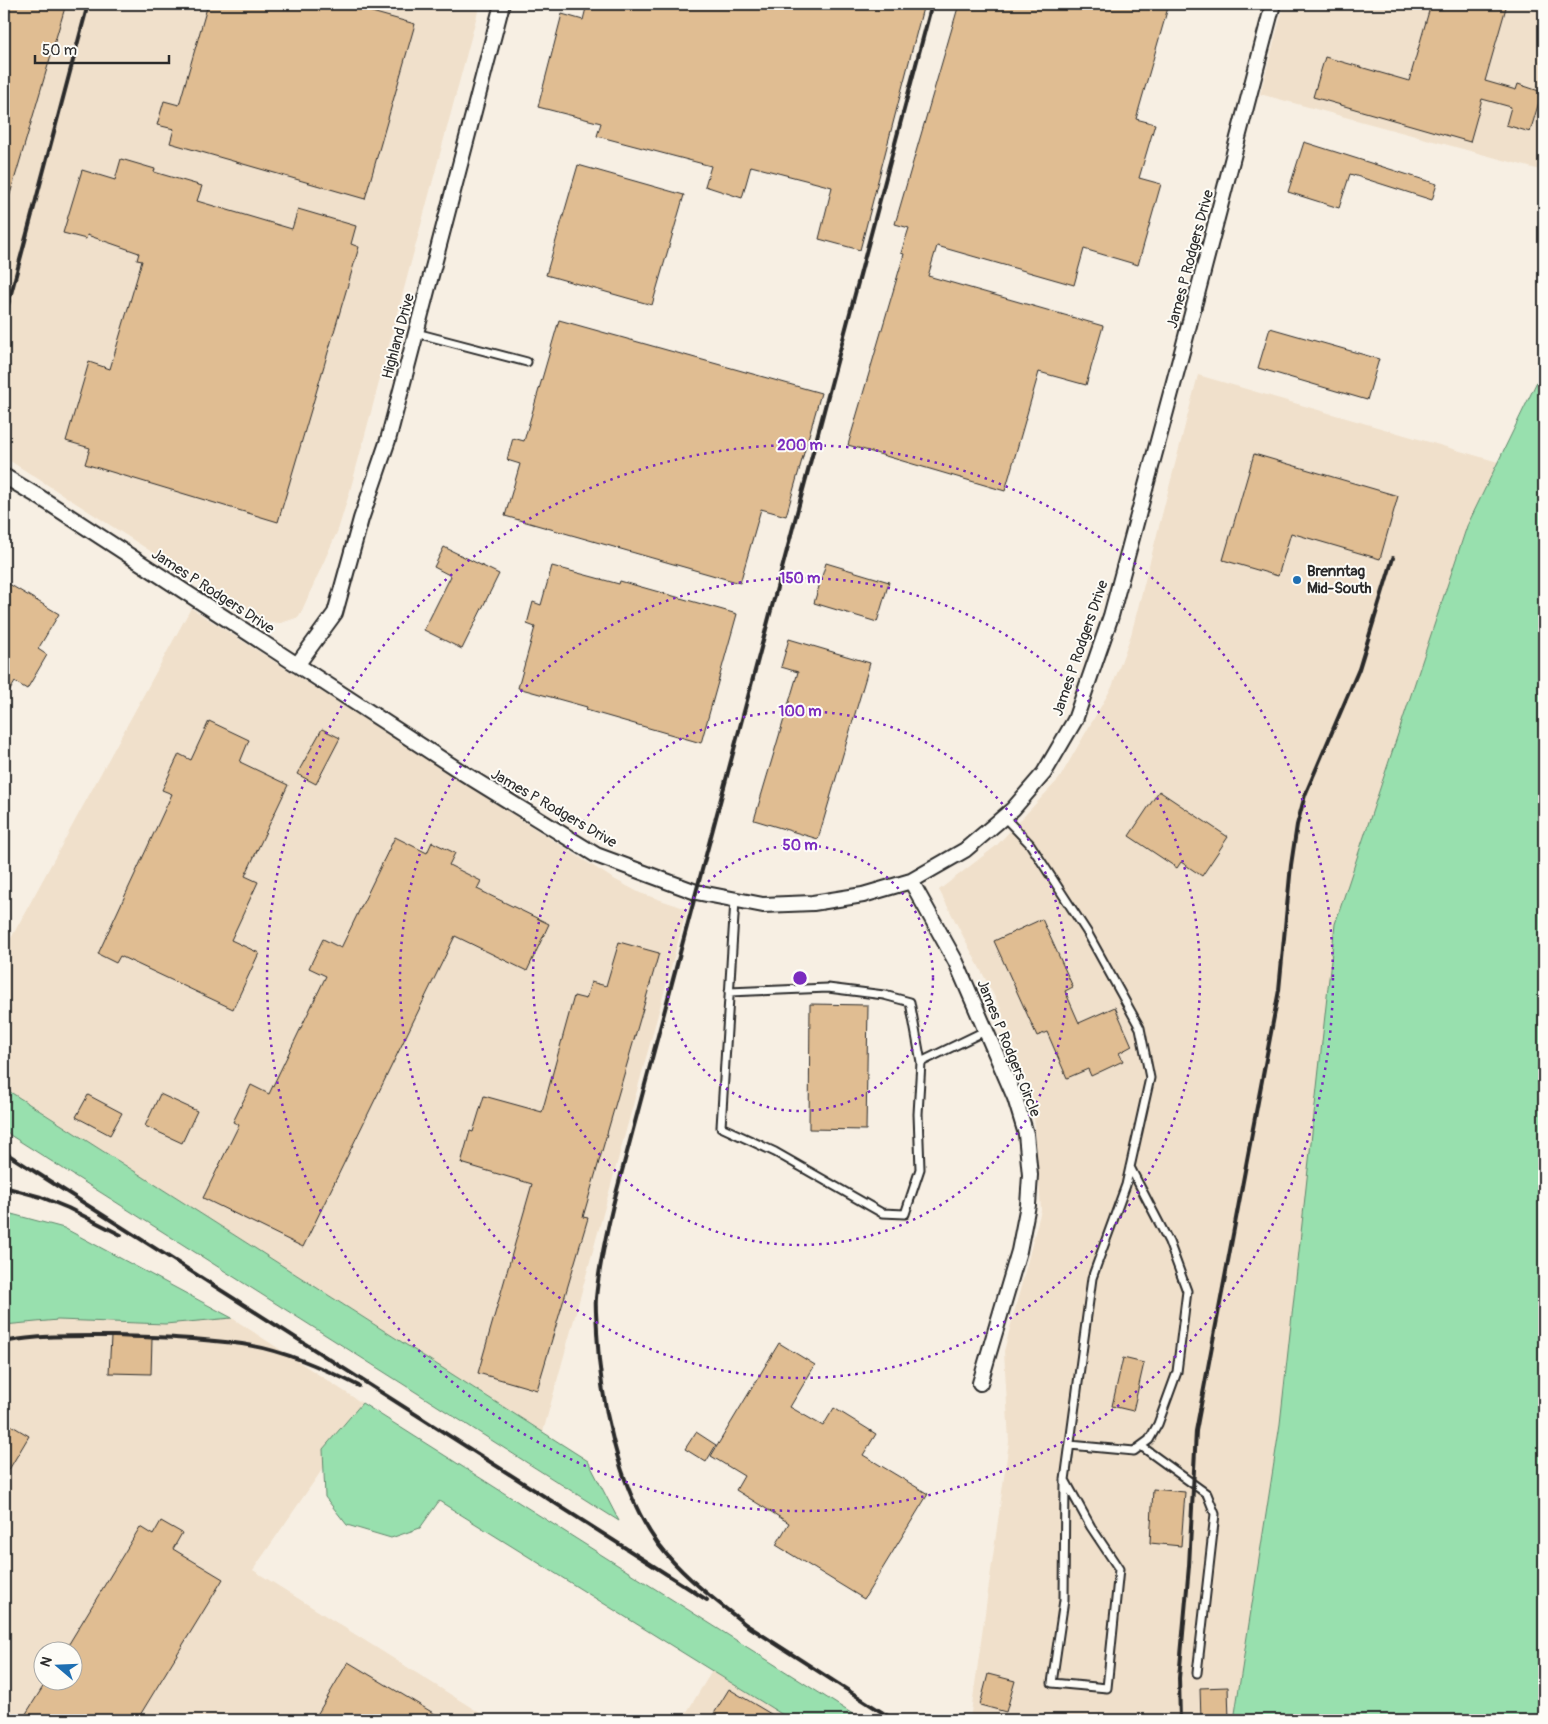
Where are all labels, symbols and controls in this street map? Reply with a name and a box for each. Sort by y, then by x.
scale bar [35,32,169,64]
text: 50 m [42,41,77,60]
street label: James P Rodgers Drive [1163,187,1218,330]
street label: Highland Drive [378,291,419,381]
text: 200 m [777,436,823,455]
street label: James P Rodgers Drive [148,545,278,639]
place label: Brenntag Mid-South [1307,562,1372,598]
text: 150 m [780,569,820,588]
marker: Brenntag Mid-South [1291,574,1303,586]
street label: James P Rodgers Drive [1048,577,1113,719]
text: 100 m [779,702,821,721]
street label: James P Rodgers Drive [487,765,621,853]
text: 50 m [783,836,817,855]
centre of rings [791,969,809,987]
street label: James P Rodgers Circle [972,977,1045,1120]
north arrow [32,1642,82,1692]
text: N [37,1655,56,1669]

